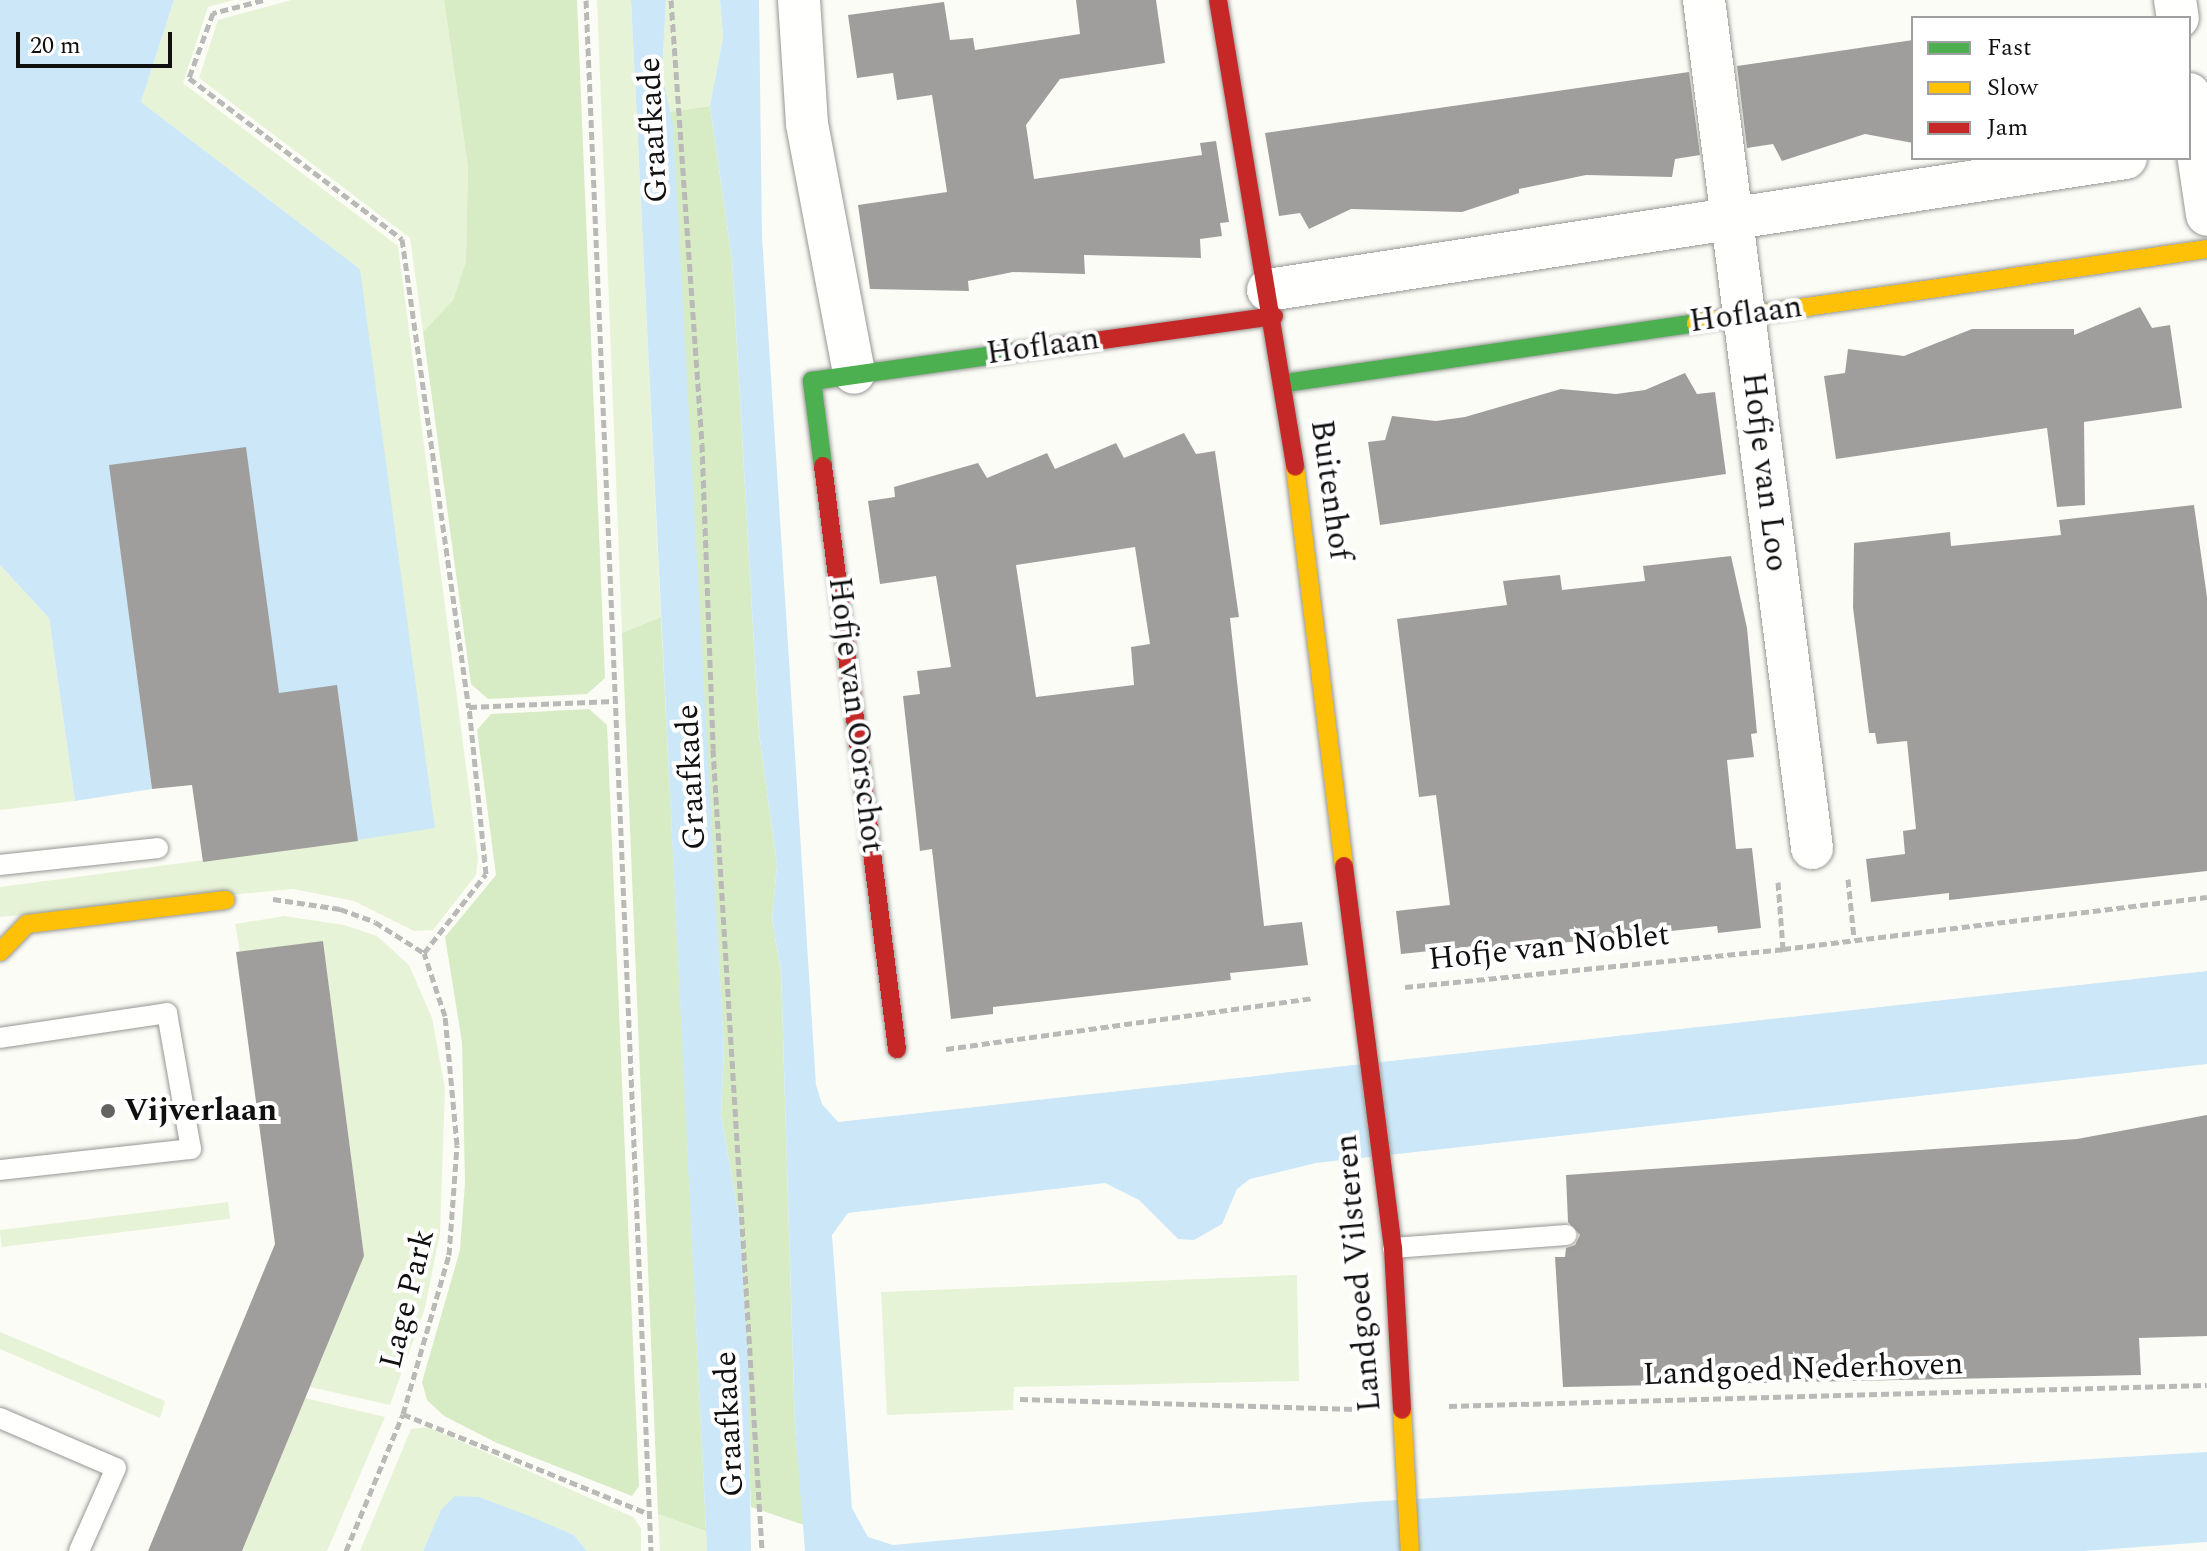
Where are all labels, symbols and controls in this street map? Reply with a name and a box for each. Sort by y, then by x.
scale bar [20,16,176,66]
legend [1911,16,2191,160]
text: 20 m [30,28,81,64]
text: Fast [1987,30,2032,66]
street label: Graafkade [631,56,677,204]
text: Slow [1987,70,2038,106]
text: Jam [1987,110,2028,146]
street label: Hoflaan [1687,288,1805,342]
street label: Hoflaan [984,320,1102,374]
street label: Hofje van Loo [1733,370,1795,574]
street label: Buitenhof [1301,417,1359,563]
street label: Hofje van Oorschot [819,575,891,855]
street label: Graafkade [669,703,715,851]
street label: Hofje van Noblet [1427,916,1671,980]
place label: Vijverlaan [124,1092,277,1130]
marker: Vijverlaan [99,1102,117,1120]
street label: Landgoed Vilsteren [1328,1133,1390,1413]
street label: Lage Park [372,1225,444,1373]
street label: Landgoed Nederhoven [1642,1345,1964,1395]
street label: Graafkade [707,1350,753,1498]

